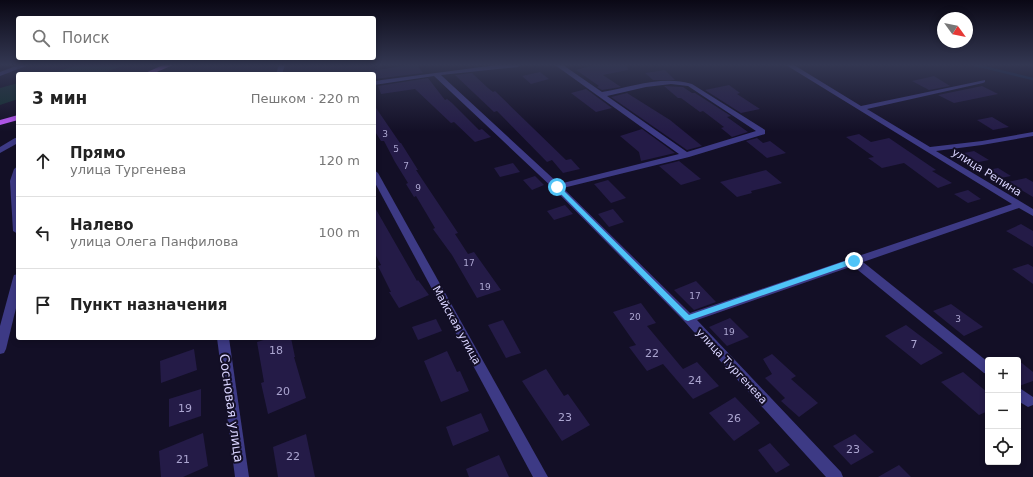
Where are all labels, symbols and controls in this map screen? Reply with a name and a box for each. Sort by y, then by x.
north arrow [937,12,973,48]
search box [16,16,376,60]
icon: search [30,27,52,49]
text: Поиск [62,29,110,47]
text: 3 мин [32,88,87,108]
text: Пешком · 220 m [251,91,360,106]
house number: 3 [382,129,388,139]
text: Прямо [70,144,126,162]
house number: 5 [393,144,399,154]
street label: улица Репина [949,146,1024,199]
icon: ahead [32,150,54,172]
text: 120 m [318,153,360,168]
house number: 7 [403,161,409,171]
text: улица Тургенева [70,162,186,177]
route start [548,178,566,196]
house number: 9 [415,183,421,193]
text: Налево [70,216,134,234]
icon: left [32,222,54,244]
text: 100 m [318,225,360,240]
text: улица Олега Панфилова [70,234,239,249]
route end [845,252,863,270]
house number: 17 [463,258,475,268]
house number: 19 [479,282,491,292]
street label: Майская улица [430,284,484,367]
house number: 17 [689,291,701,301]
icon: arrive [32,294,54,316]
text: Пункт назначения [70,296,227,314]
house number: 20 [629,312,641,322]
house number: 3 [955,314,961,324]
street label: улица Тургенева [693,326,770,407]
house number: 19 [723,327,735,337]
house number: 7 [911,338,918,351]
house number: 18 [269,344,283,357]
house number: 22 [645,347,659,360]
street label: Сосновая улица [216,353,247,463]
map controls [985,357,1021,465]
button: + [985,357,1021,393]
house number: 24 [688,374,702,387]
house number: 20 [276,385,290,398]
button: − [985,393,1021,429]
house number: 19 [178,402,192,415]
house number: 23 [558,411,572,424]
house number: 26 [727,412,741,425]
button: locate [985,429,1021,465]
house number: 23 [846,443,860,456]
house number: 22 [286,450,300,463]
house number: 21 [176,453,190,466]

